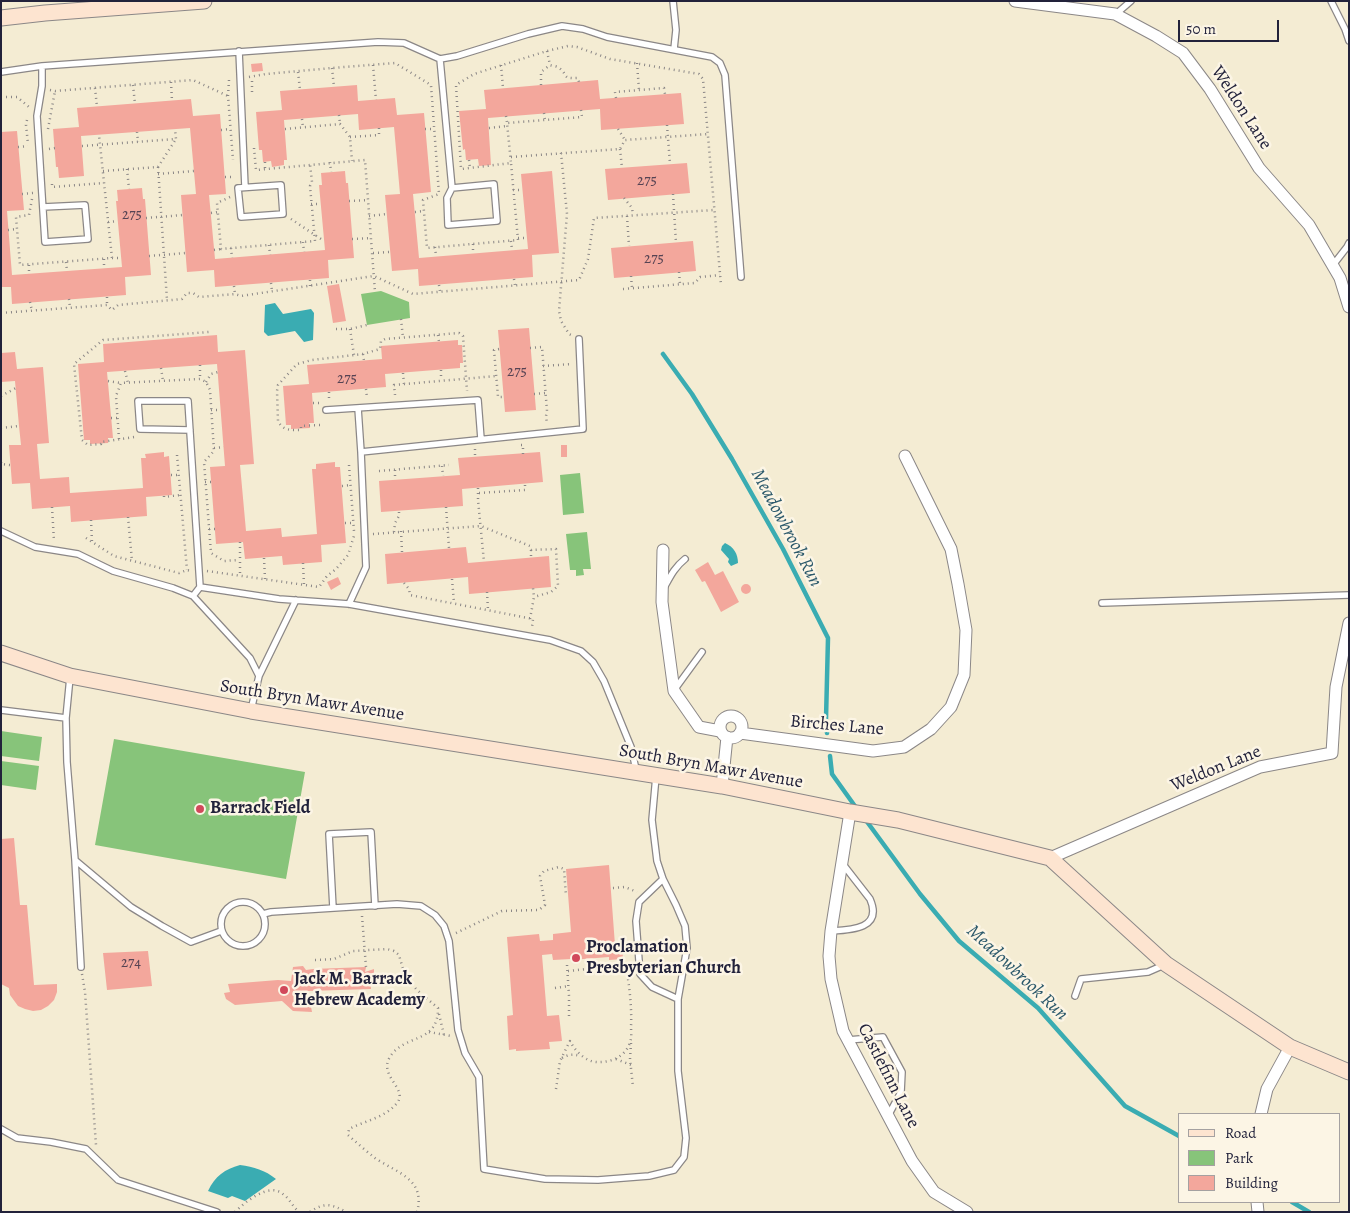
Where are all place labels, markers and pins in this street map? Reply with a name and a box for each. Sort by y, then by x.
place label: Barrack Field [210,798,310,820]
marker: Barrack Field [194,803,206,815]
place label: Proclamation Presbyterian Church [586,937,741,980]
marker: Proclamation Presbyterian Church [570,952,582,964]
place label: Jack M. Barrack Hebrew Academy [294,969,425,1012]
marker: Jack M. Barrack Hebrew Academy [278,984,290,996]

